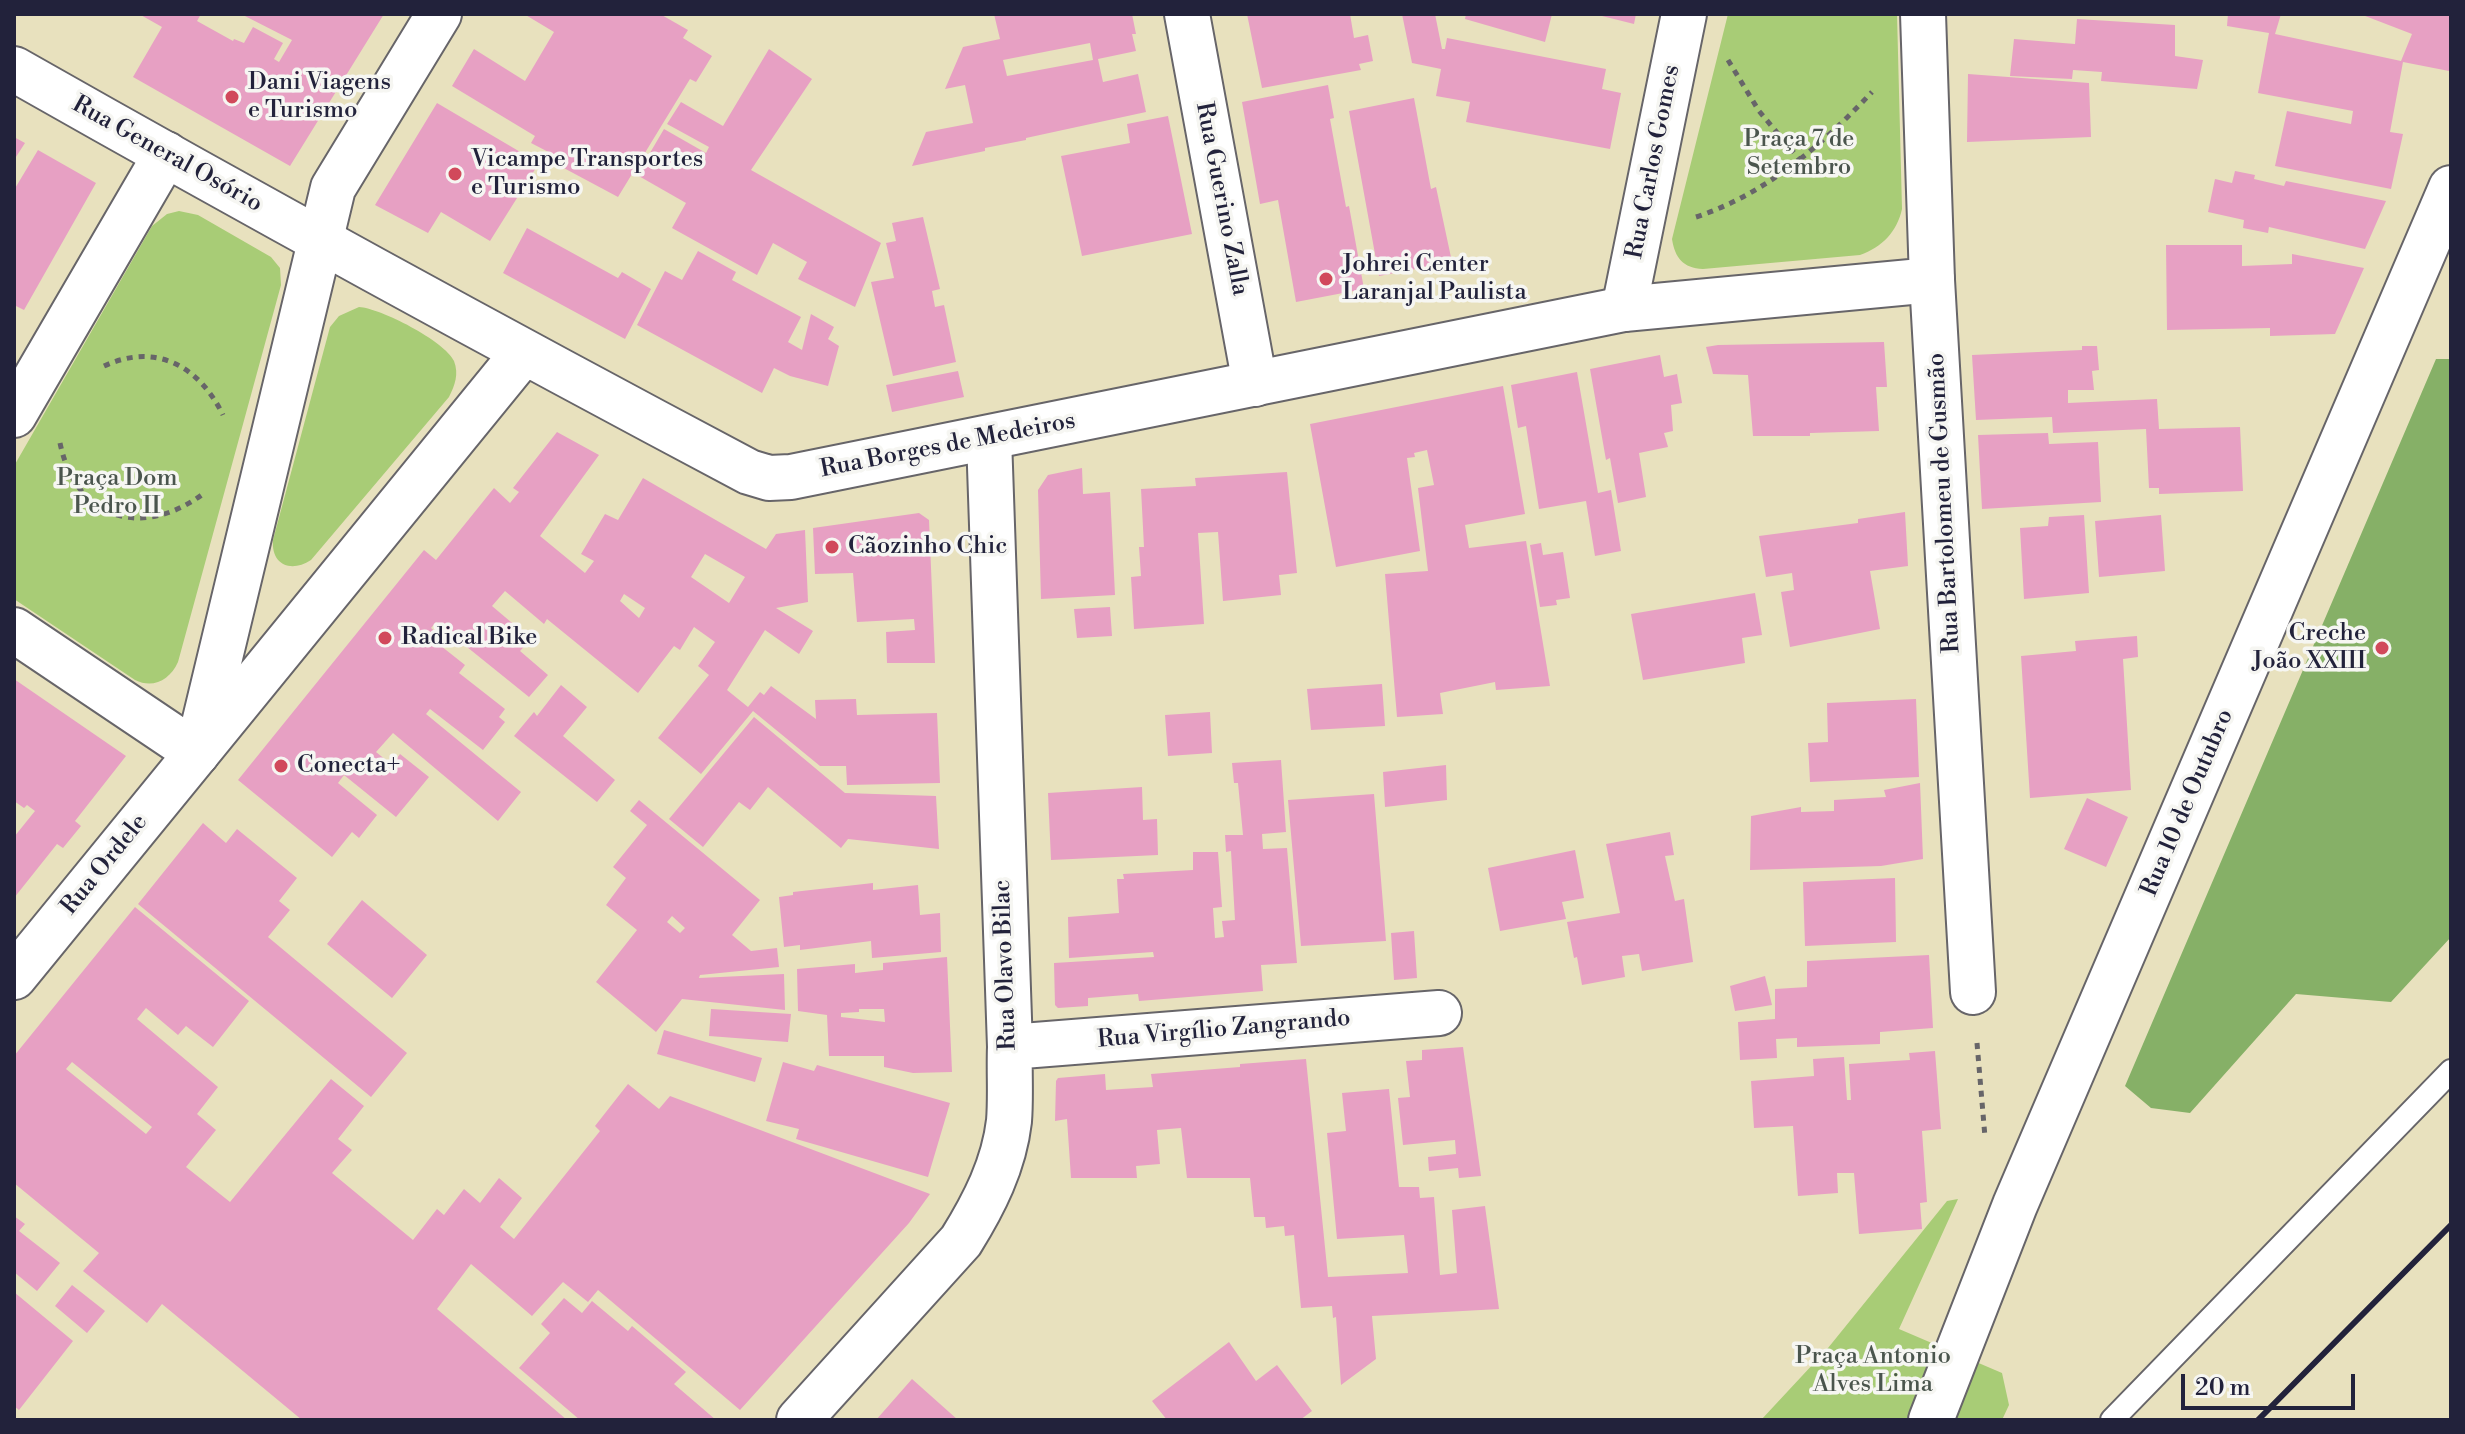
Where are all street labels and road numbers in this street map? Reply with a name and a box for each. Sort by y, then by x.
street label: Rua Carlos Gomes [1621,63,1687,261]
street label: Rua General Osório [67,91,267,219]
street label: Rua Guerino Zalla [1188,100,1254,298]
street label: Rua Bartolomeu de Gusmão [1923,352,1967,654]
street label: Rua Borges de Medeiros [818,407,1078,485]
street label: Rua 10 de Outubro [2136,705,2240,901]
street label: Rua Ordele [56,809,154,921]
street label: Rua Olavo Bilac [989,879,1023,1051]
street label: Rua Virgílio Zangrando [1096,1005,1352,1055]

